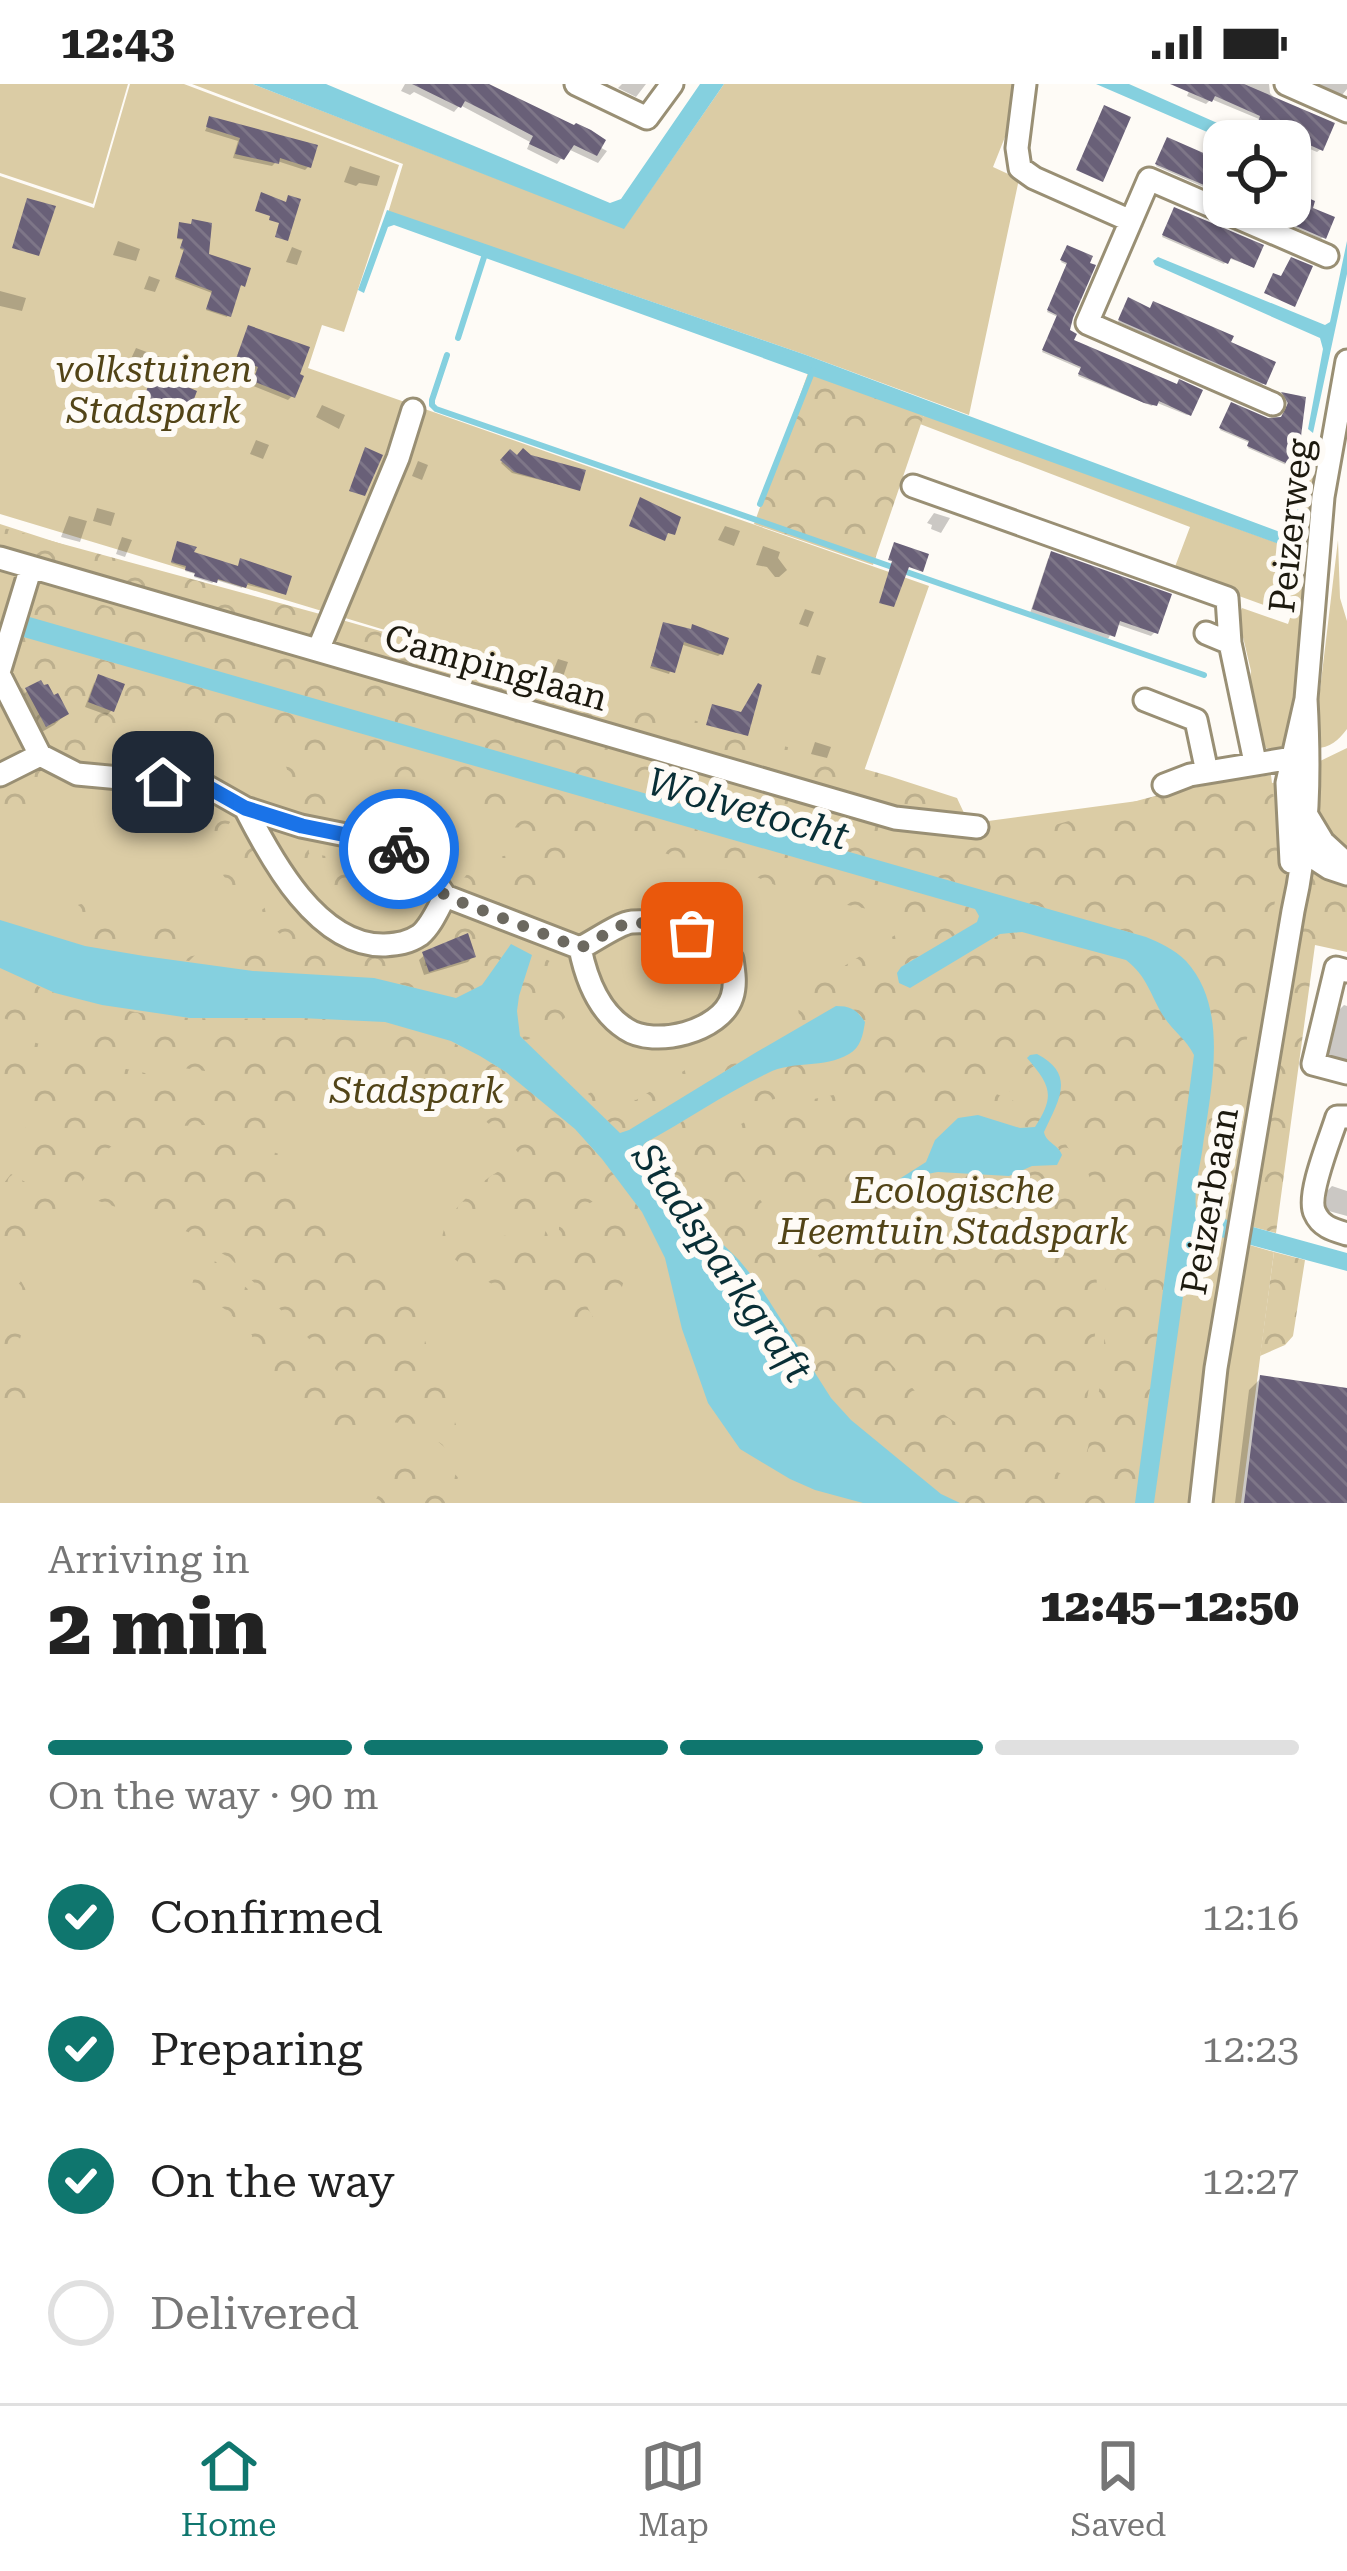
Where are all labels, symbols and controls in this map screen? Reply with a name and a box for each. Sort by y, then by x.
text: 12:43 [60,16,175,69]
map controls [1203,120,1311,228]
button: locate [1203,120,1311,228]
park label: volkstuinen Stadspark [56,349,252,432]
street label: Peizerweg [1261,436,1321,615]
street label: Campinglaan [380,616,612,720]
pin [112,731,214,833]
icon: home [130,749,196,815]
water label: Wolvetocht [642,758,855,860]
courier [339,789,459,909]
icon: bike [366,816,432,882]
pin [641,882,743,984]
icon: bag [659,900,725,966]
park label: Stadspark [329,1070,504,1112]
street label: Peizerbaan [1173,1104,1247,1298]
water label: Stadsparkgraft [622,1134,822,1391]
park label: Ecologische Heemtuin Stadspark [777,1170,1128,1253]
text: Arriving in [48,1537,250,1583]
text: 12:45–12:50 [1040,1579,1299,1632]
text: 2 min [48,1582,267,1673]
text: On the way · 90 m [48,1773,379,1819]
icon: check [48,1884,114,1950]
text: Confirmed [150,1891,383,1944]
text: 12:16 [1202,1894,1299,1940]
icon: check [48,2016,114,2082]
text: Preparing [150,2023,363,2076]
text: 12:23 [1202,2026,1299,2072]
icon: check [48,2148,114,2214]
text: On the way [150,2155,395,2208]
text: 12:27 [1202,2158,1299,2204]
text: Delivered [150,2287,359,2340]
tab: Home [181,2433,276,2544]
tab: Map [638,2433,709,2544]
tab: Saved [1070,2433,1166,2544]

